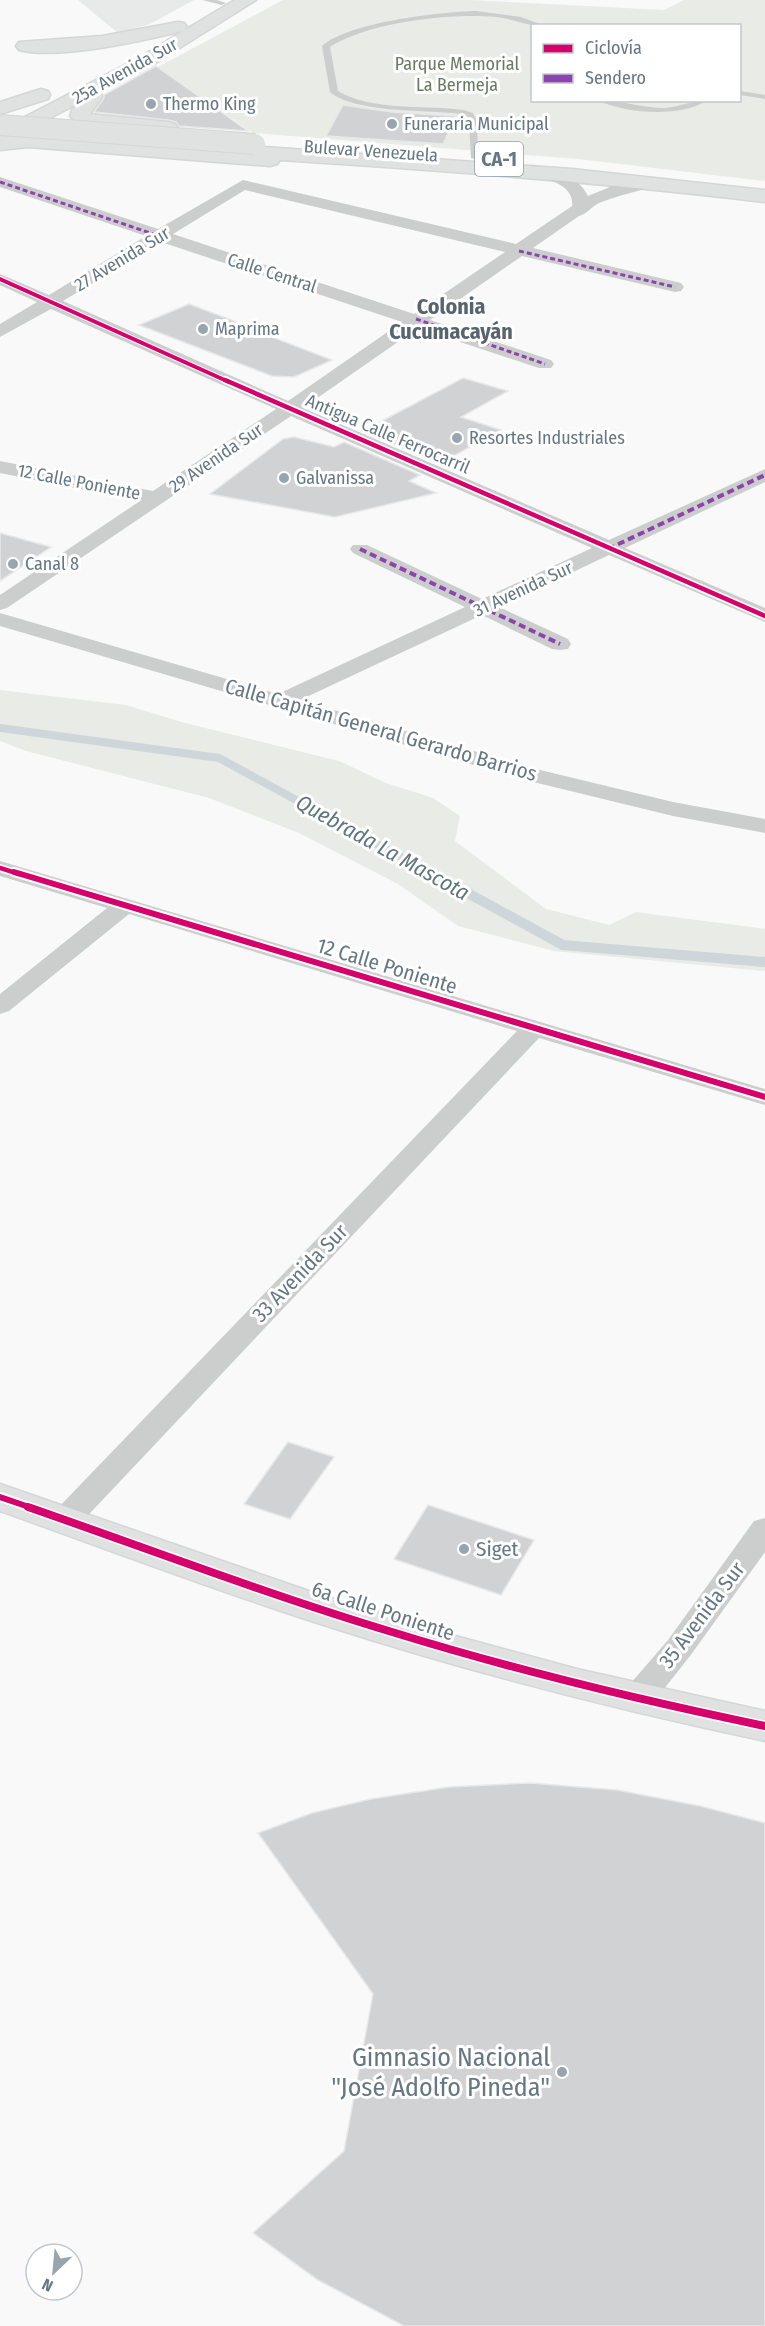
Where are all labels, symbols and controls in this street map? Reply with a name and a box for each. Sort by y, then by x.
legend [531,24,741,102]
street label: 25a Avenida Sur [69,33,182,109]
text: Ciclovía [585,37,642,59]
park label: Parque Memorial La Bermeja [395,53,519,96]
text: Sendero [585,67,646,89]
place label: Thermo King [163,93,256,115]
marker: Thermo King [144,97,158,111]
place label: Funeraria Municipal [404,113,549,135]
marker: Funeraria Municipal [385,117,399,131]
street label: Bulevar Venezuela [303,135,439,167]
road number: CA-1 [475,142,523,176]
street label: 27 Avenida Sur [70,222,174,296]
street label: Calle Central [225,248,320,298]
district label: Colonia Cucumacayán [389,293,513,345]
place label: Maprima [215,318,280,340]
marker: Maprima [196,322,210,336]
street label: Antigua Calle Ferrocarril [303,389,474,479]
street label: 29 Avenida Sur [165,418,268,497]
place label: Resortes Industriales [469,427,625,449]
marker: Resortes Industriales [450,431,464,445]
street label: 12 Calle Poniente [16,459,142,505]
place label: Galvanissa [296,467,374,489]
marker: Galvanissa [277,471,291,485]
place label: Canal 8 [25,553,79,575]
street label: 31 Avenida Sur [470,556,577,621]
marker: Canal 8 [6,557,20,571]
street label: Calle Capitán General Gerardo Barrios [222,673,540,787]
water label: Quebrada La Mascota [291,789,474,906]
street label: 12 Calle Poniente [314,932,460,1000]
street label: 33 Avenida Sur [247,1218,354,1327]
place label: Siget [476,1536,519,1562]
marker: Siget [457,1542,471,1556]
street label: 35 Avenida Sur [654,1556,751,1673]
street label: 6a Calle Poniente [308,1576,458,1646]
place label: Gimnasio Nacional "José Adolfo Pineda" [331,2042,550,2103]
marker: Gimnasio Nacional "José Adolfo Pineda" [555,2065,569,2079]
north arrow [24,2242,84,2302]
text: N [39,2274,56,2296]

